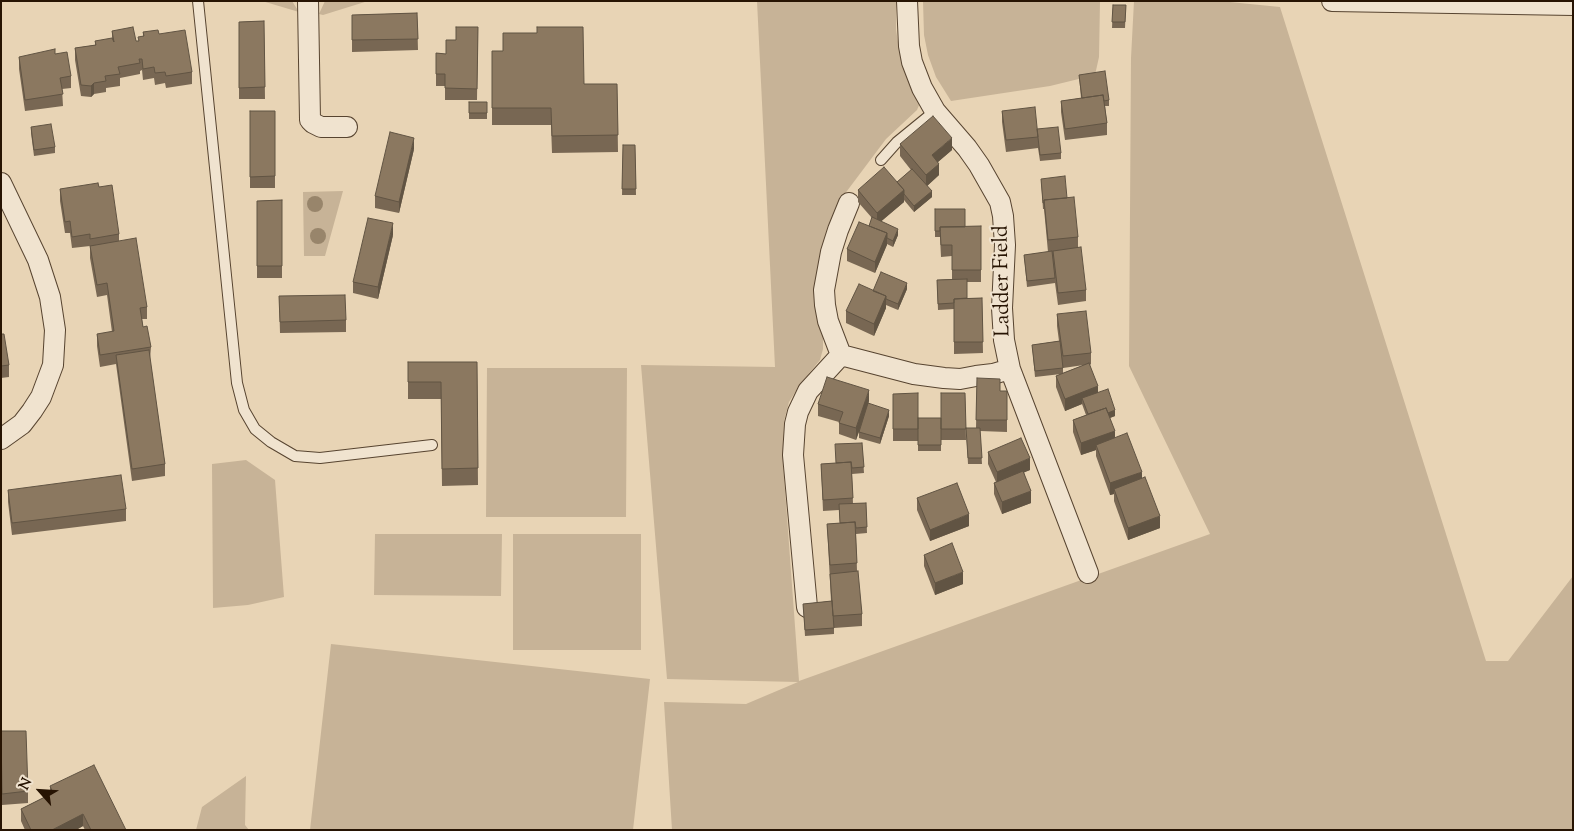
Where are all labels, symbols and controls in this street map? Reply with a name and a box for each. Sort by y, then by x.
street label: Ladder Field [990,225,1018,337]
north arrow [15,766,65,816]
text: N [15,775,38,794]

